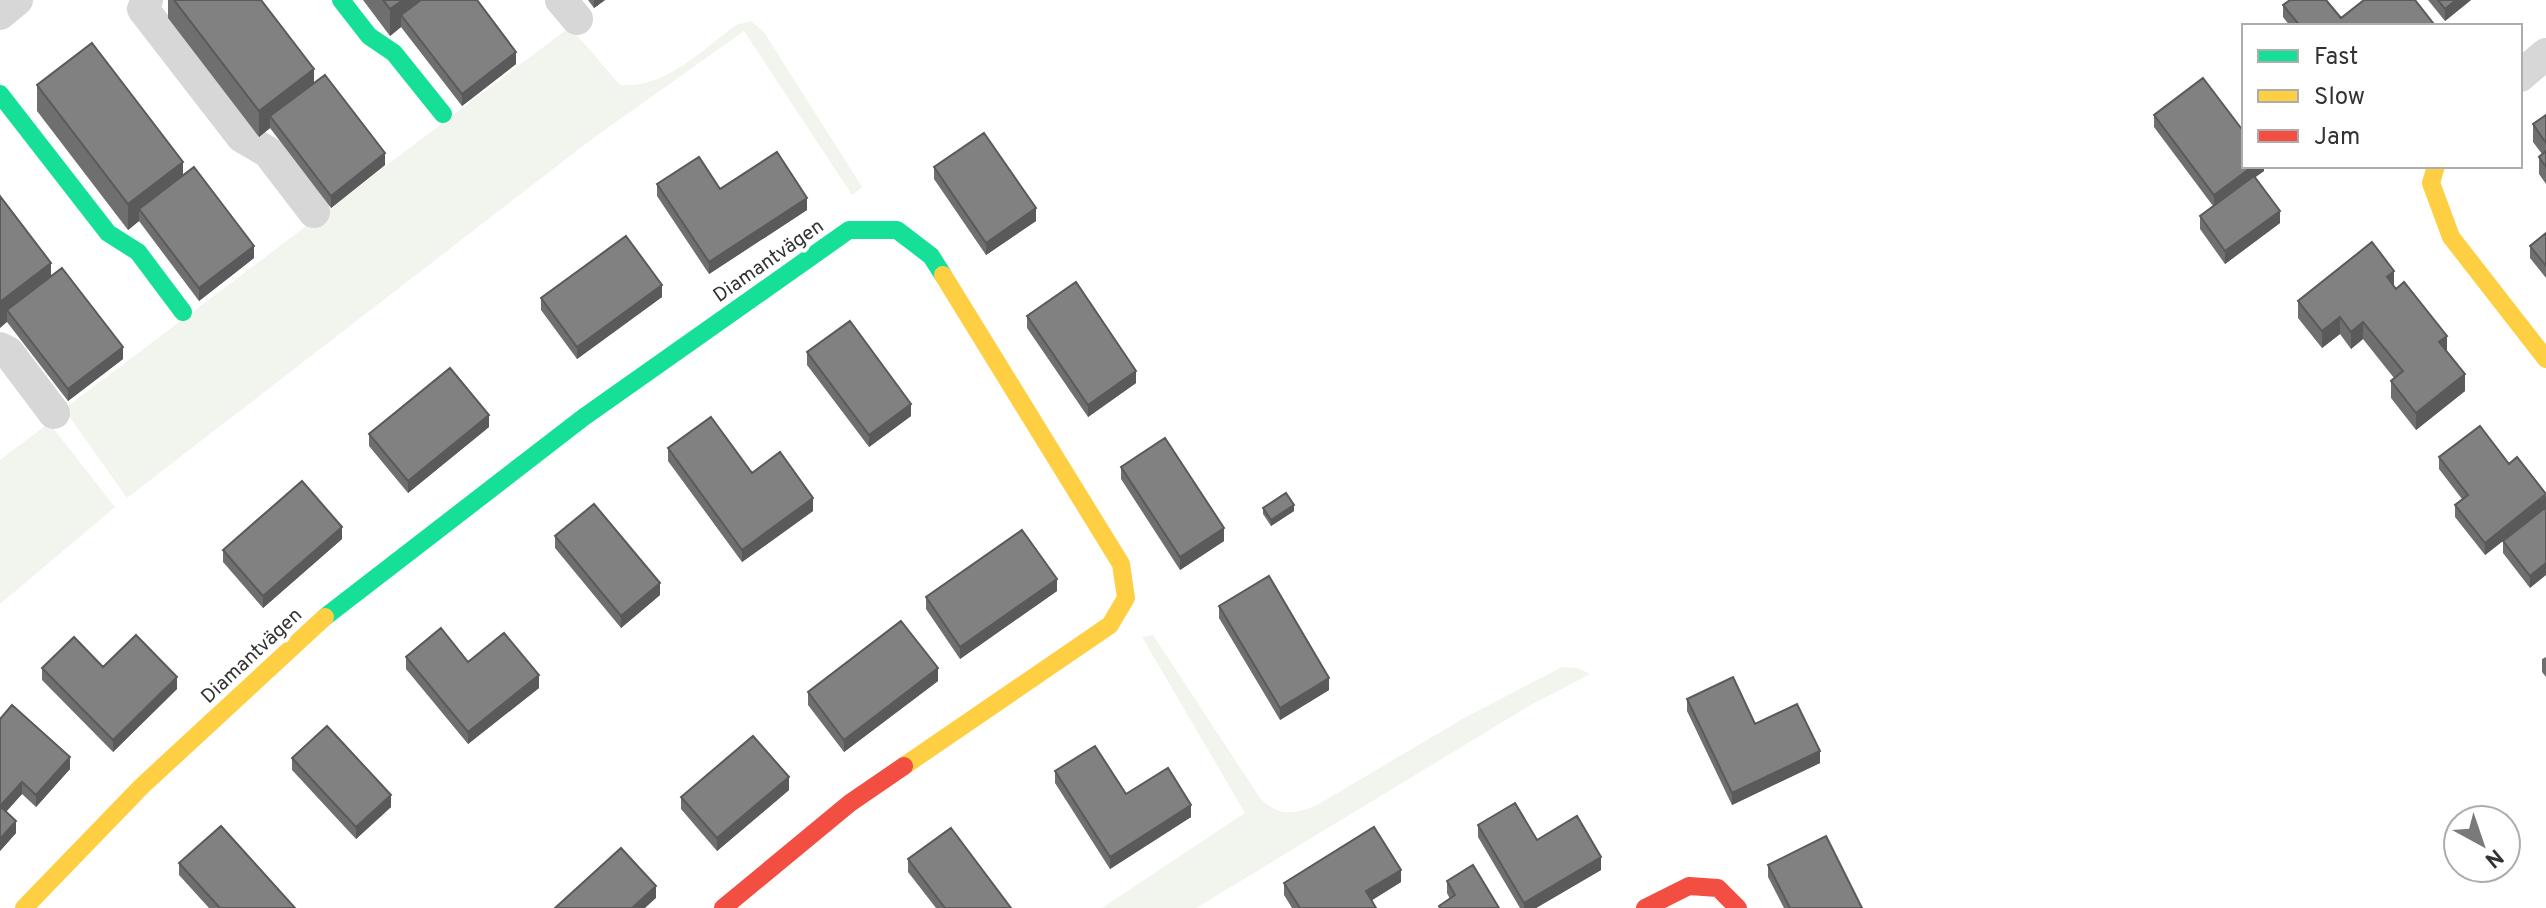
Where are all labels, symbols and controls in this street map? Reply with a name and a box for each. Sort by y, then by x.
legend [2242,24,2522,168]
text: Fast [2314,43,2358,73]
text: Slow [2314,83,2365,113]
text: Jam [2314,123,2360,153]
street label: Diamantvägen [709,214,830,309]
street label: Diamantvägen [196,603,308,710]
north arrow [2442,804,2522,884]
text: N [2479,842,2508,873]

